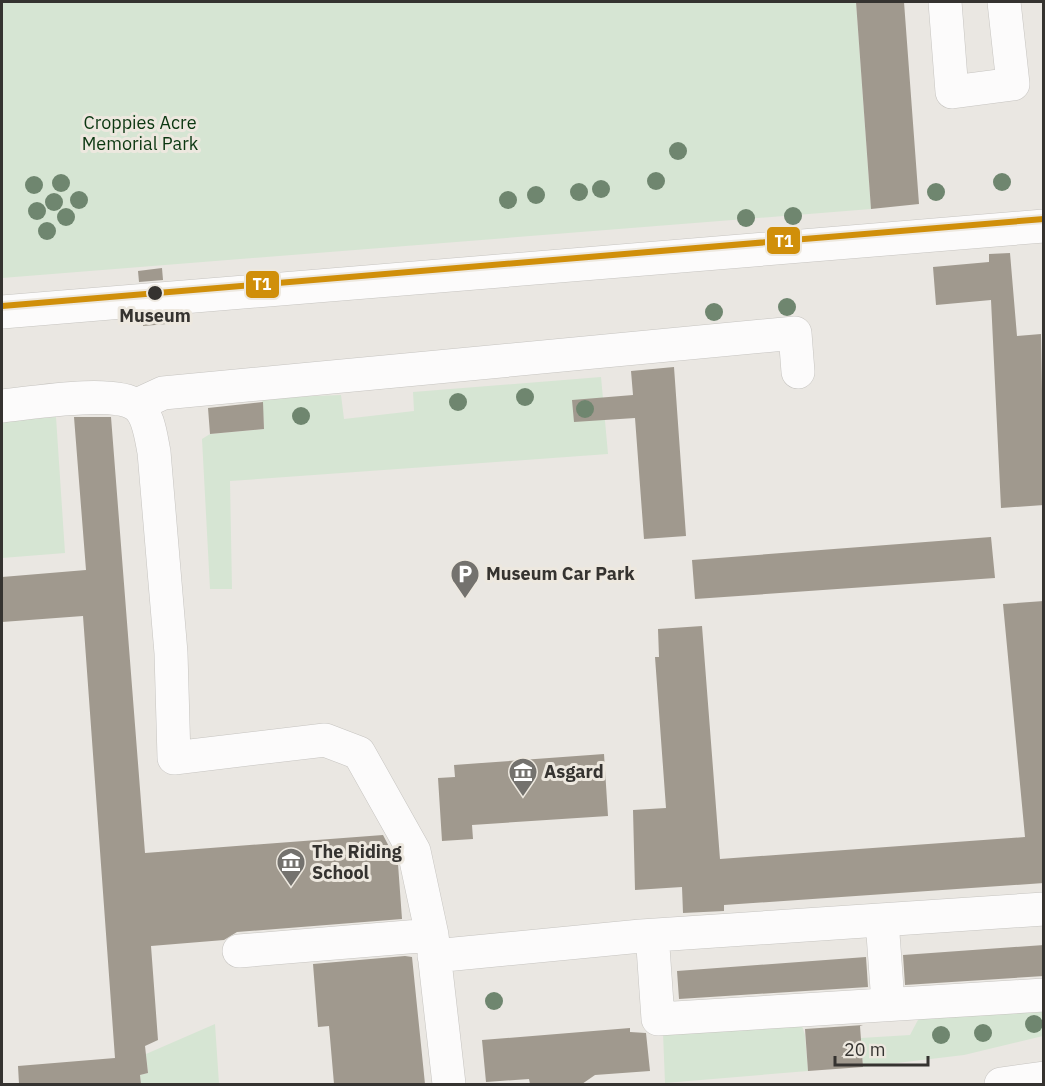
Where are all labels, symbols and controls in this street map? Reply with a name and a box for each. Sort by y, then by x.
park label: Croppies Acre Memorial Park [82,111,199,155]
line badge: T1 [766,226,801,255]
text: T1 [775,231,794,251]
line badge: T1 [245,270,280,299]
text: T1 [253,274,272,294]
marker: Museum [146,284,164,302]
place label: Museum [119,304,191,327]
parking icon: Museum Car Park [449,558,481,600]
place label: Museum Car Park [486,562,635,585]
museum icon: Asgard [507,756,539,798]
place label: Asgard [544,760,604,783]
place label: The Riding School [312,840,402,884]
museum icon: The Riding School [275,846,307,888]
scale bar [835,1029,928,1067]
text: 20 m [844,1038,886,1061]

